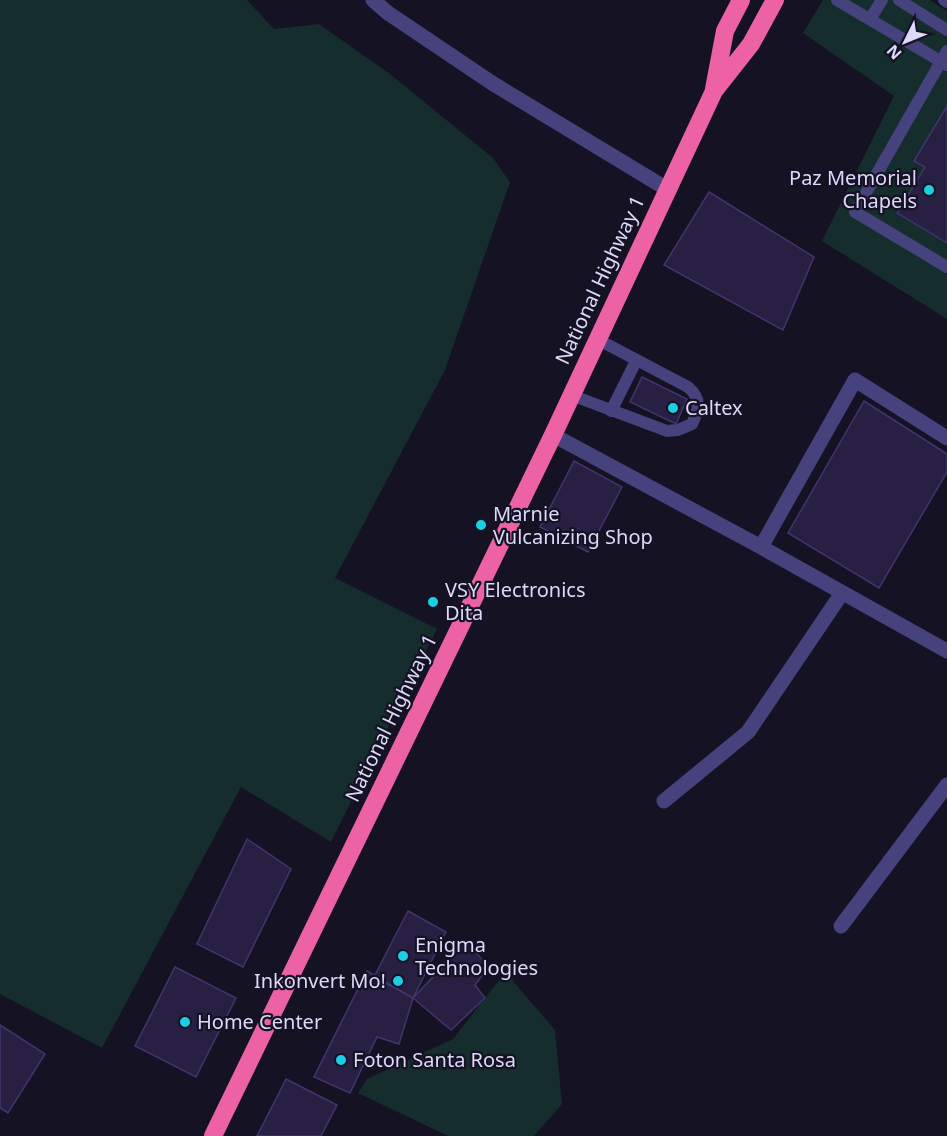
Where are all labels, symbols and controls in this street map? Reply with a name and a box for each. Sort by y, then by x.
north arrow [875,12,935,72]
text: N [882,40,907,64]
place label: Paz Memorial Chapels [789,164,917,214]
marker: Paz Memorial Chapels [922,183,936,197]
street label: National Highway 1 [549,191,651,369]
place label: Caltex [685,394,743,421]
marker: Caltex [666,401,680,415]
place label: Marnie Vulcanizing Shop [493,500,653,550]
marker: Marnie Vulcanizing Shop [474,518,488,532]
place label: VSY Electronics Dita [445,576,586,626]
marker: VSY Electronics Dita [426,595,440,609]
street label: National Highway 1 [338,630,443,806]
place label: Enigma Technologies [415,931,538,981]
marker: Enigma Technologies [396,949,410,963]
place label: Inkonvert Mo! [254,967,386,994]
marker: Inkonvert Mo! [391,974,405,988]
place label: Home Center [197,1008,322,1035]
marker: Home Center [178,1015,192,1029]
place label: Foton Santa Rosa [353,1046,516,1073]
marker: Foton Santa Rosa [334,1053,348,1067]

